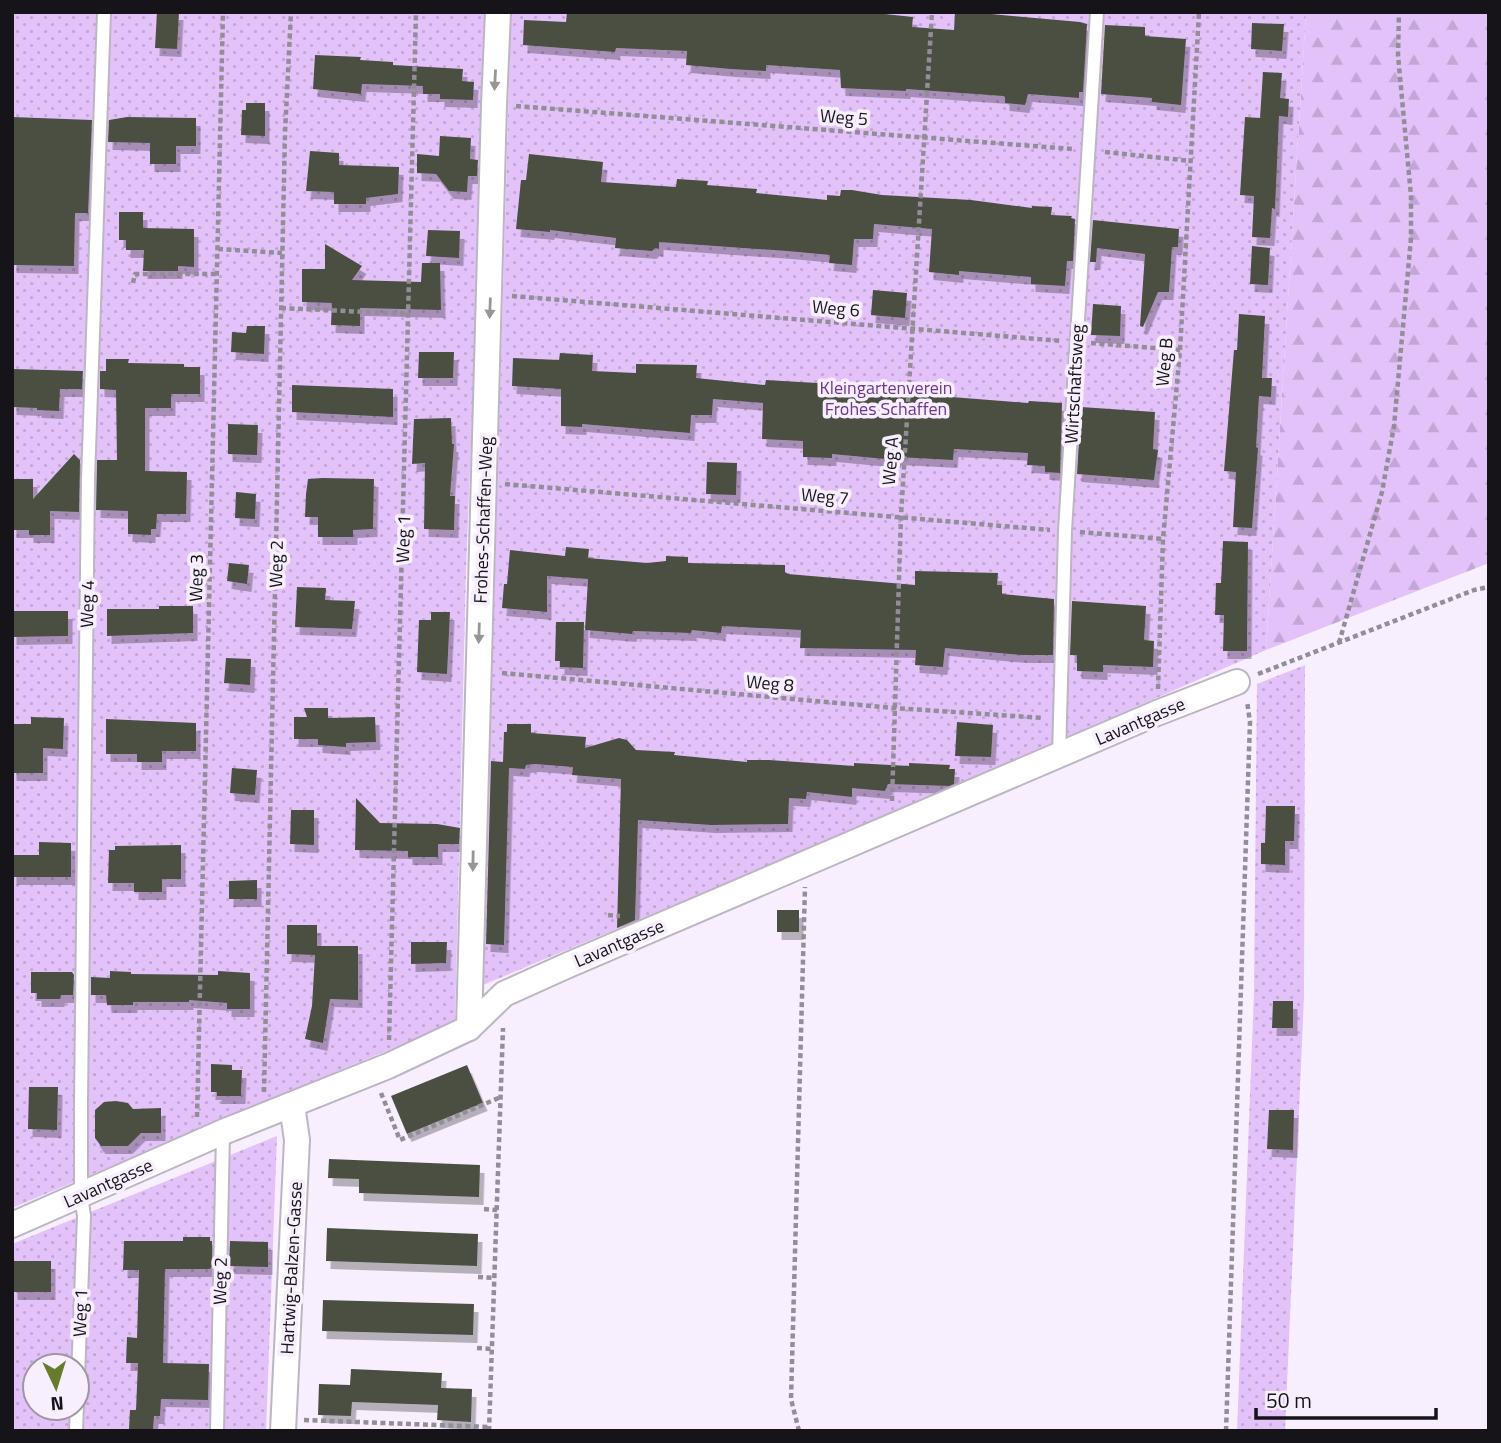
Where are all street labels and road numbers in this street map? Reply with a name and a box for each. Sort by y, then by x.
street label: Weg 5 [819,102,869,132]
street label: Weg 6 [811,292,861,324]
street label: Wirtschaftsweg [1057,323,1091,445]
street label: Weg B [1148,336,1180,388]
street label: Frohes-Schaffen-Weg [467,436,499,604]
street label: Weg A [875,436,905,486]
street label: Weg 7 [800,480,850,512]
street label: Weg 1 [389,515,417,563]
street label: Weg 2 [262,540,290,588]
street label: Weg 3 [182,554,210,602]
street label: Weg 4 [73,580,101,628]
street label: Weg 8 [745,667,795,699]
street label: Lavantgasse [1091,690,1189,752]
street label: Lavantgasse [570,912,668,974]
street label: Lavantgasse [59,1151,157,1215]
street label: Hartwig-Balzen-Gasse [273,1181,309,1355]
street label: Weg 2 [206,1257,234,1305]
street label: Weg 1 [66,1289,94,1337]

